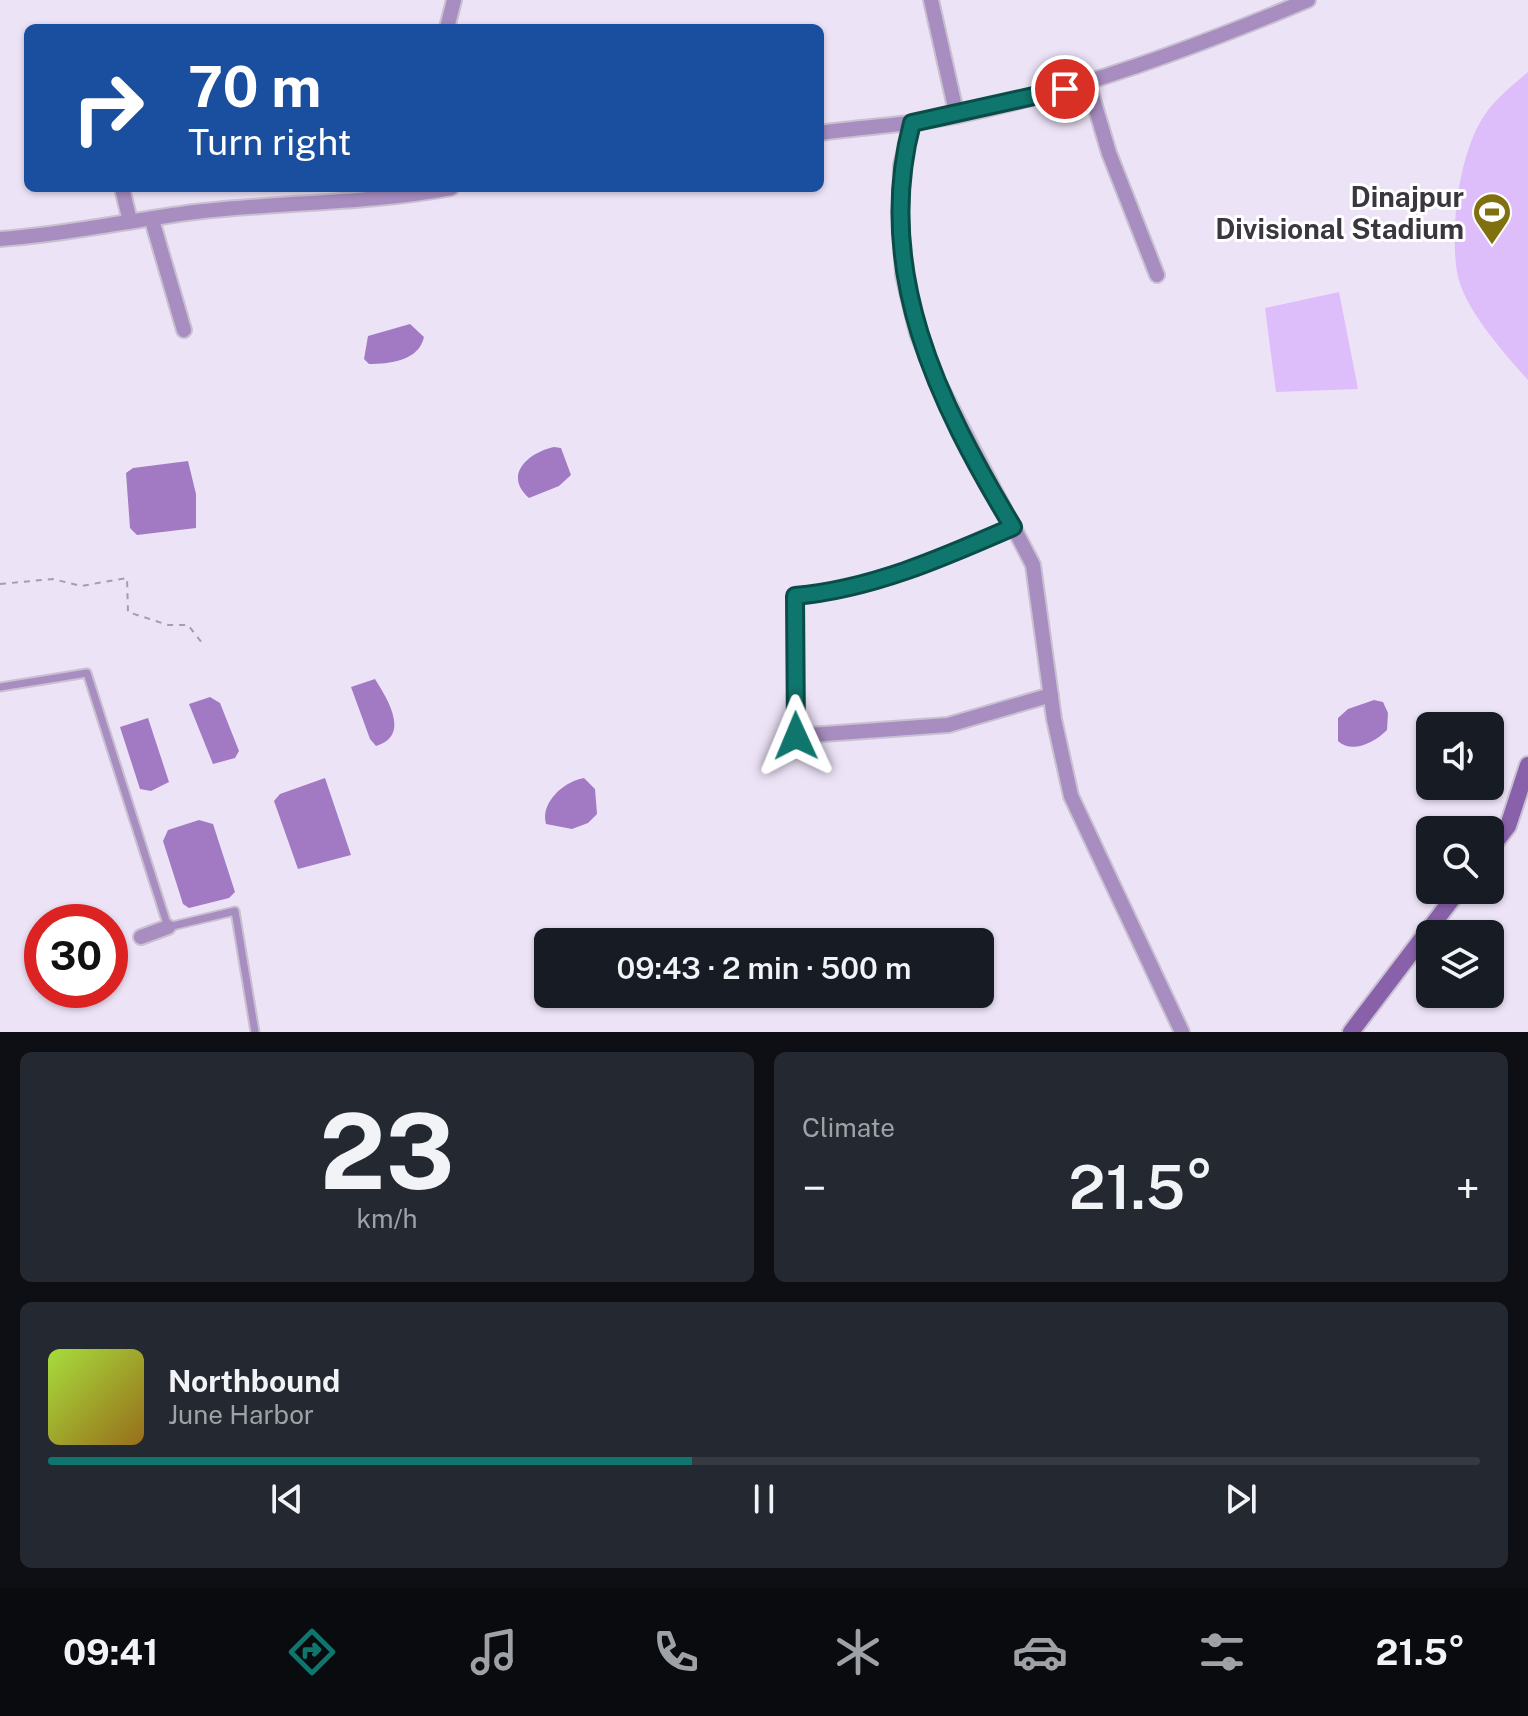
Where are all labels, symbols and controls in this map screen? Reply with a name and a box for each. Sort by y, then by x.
text: 70 m [188,54,321,120]
pin [1031,55,1099,123]
icon: right [56,56,160,160]
icon: arrive [1043,67,1087,111]
text: Turn right [188,121,351,163]
place label: Dinajpur Divisional Stadium [1215,180,1464,245]
sports icon: Dinajpur Divisional Stadium [1471,191,1513,246]
position arrow [754,694,838,778]
map controls [1416,712,1504,1008]
button: sound [1416,712,1504,800]
button: search [1416,816,1504,904]
speed limit sign: 30 [24,904,128,1008]
button: layers [1416,920,1504,1008]
text: 09:43 · 2 min · 500 m [617,950,911,986]
text: 23 [319,1090,455,1212]
text: Climate [802,1112,895,1143]
text: 21.5° [1069,1152,1213,1223]
text: − [802,1162,826,1214]
text: + [1456,1162,1480,1214]
text: km/h [356,1203,418,1234]
text: Northbound [168,1363,340,1399]
text: June Harbor [168,1399,314,1430]
icon: previous [265,1477,309,1521]
icon: pause [742,1477,786,1521]
icon: next [1219,1477,1263,1521]
icon: directions [284,1624,340,1680]
icon: music [466,1624,522,1680]
icon: phone [648,1624,704,1680]
icon: climate [830,1624,886,1680]
icon: car [1012,1624,1068,1680]
icon: filters [1194,1624,1250,1680]
text: 09:41 [63,1631,158,1673]
text: 21.5° [1376,1631,1465,1673]

